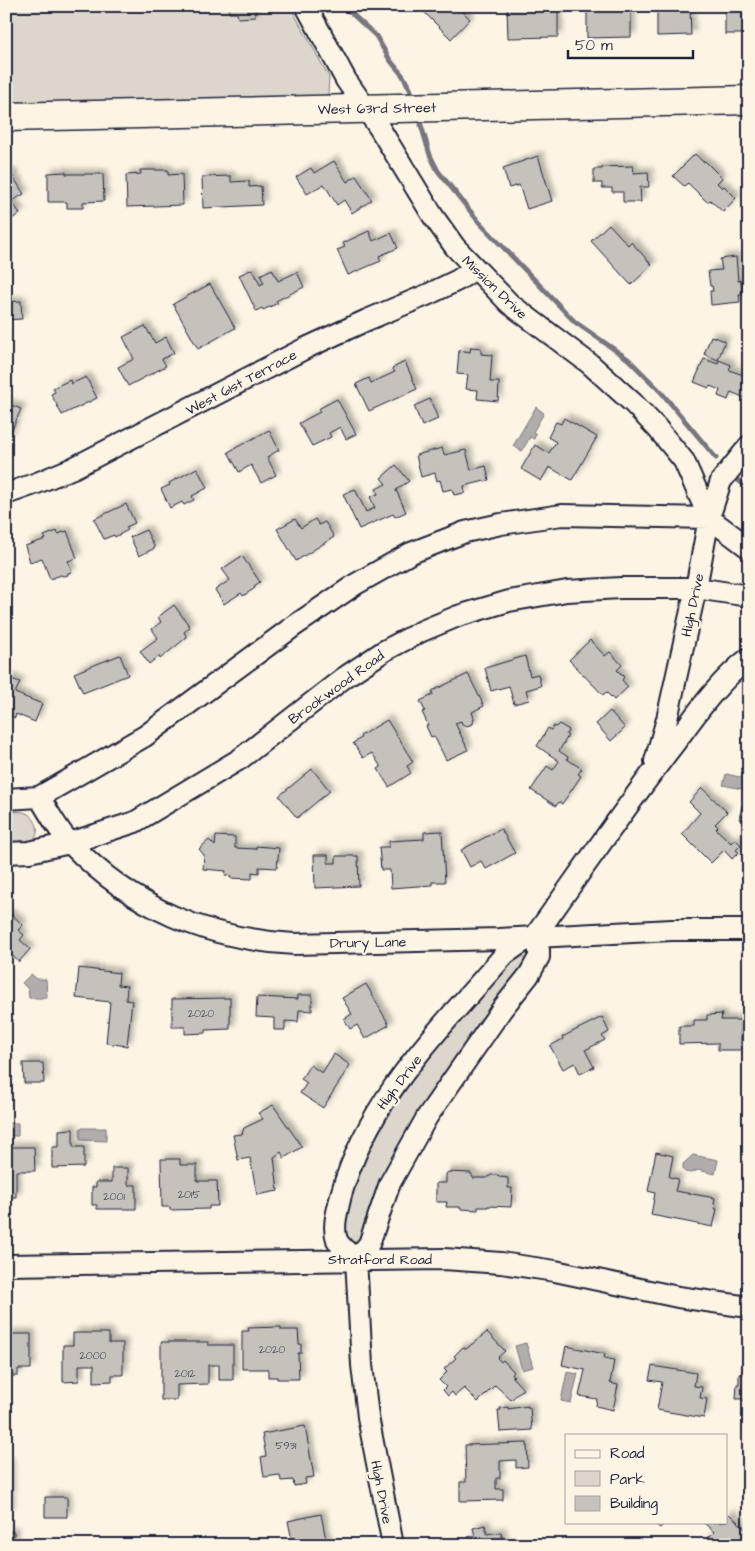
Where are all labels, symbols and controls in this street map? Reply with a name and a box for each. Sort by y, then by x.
scale bar [568,28,692,60]
text: 50 m [575,35,613,56]
street label: West 63rd Street [318,98,437,120]
street label: Mission Drive [457,251,532,324]
street label: West 61st Terrace [182,345,301,421]
street label: High Drive [677,571,710,639]
street label: Brookwood Road [285,646,389,729]
street label: Drury Lane [330,932,407,954]
house number: 2020 [188,1006,214,1021]
street label: High Drive [373,1051,427,1114]
house number: 2015 [178,1187,200,1202]
house number: 2001 [103,1189,125,1204]
street label: Stratford Road [328,1250,432,1270]
house number: 2020 [259,1342,285,1357]
house number: 2000 [79,1348,107,1363]
house number: 2012 [175,1366,196,1381]
legend [565,1434,728,1524]
house number: 5931 [275,1438,297,1453]
text: Road [610,1443,645,1464]
street label: High Drive [365,1459,397,1526]
text: Park [610,1469,645,1490]
text: Building [610,1493,658,1515]

